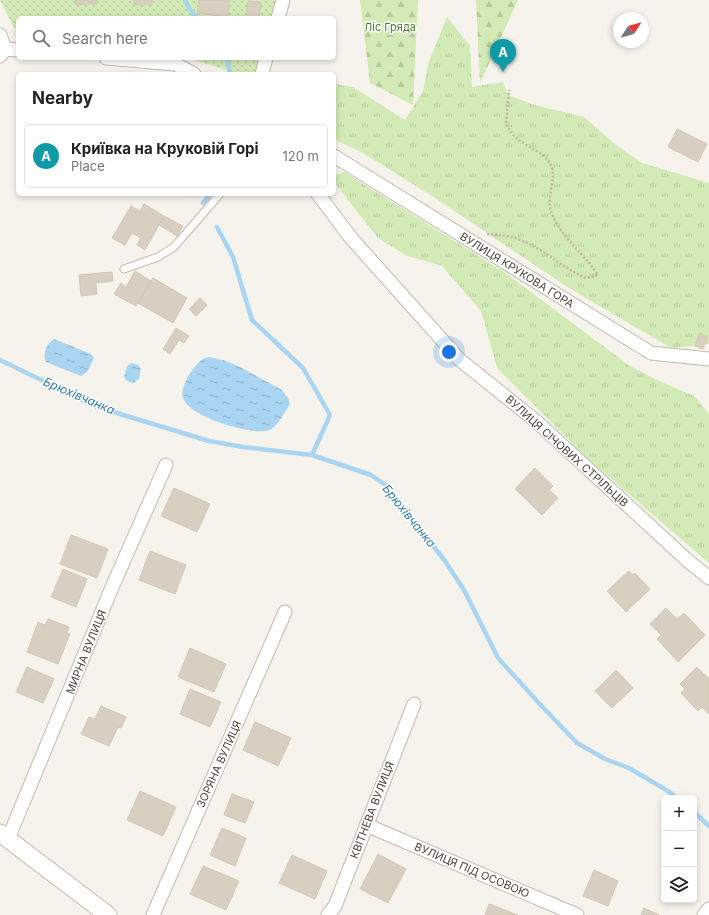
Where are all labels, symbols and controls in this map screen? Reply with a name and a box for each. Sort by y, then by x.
north arrow [613,12,649,48]
search box [16,16,336,60]
park label: Ліс Гряда [364,20,416,34]
icon: search [30,27,52,49]
text: Search here [62,29,148,48]
pin: A [490,39,516,72]
text: Nearby [32,88,93,108]
text: Криївка на Круковій Горі [71,139,259,158]
text: A [41,148,51,164]
text: 120 m [283,148,319,164]
text: Place [71,158,105,174]
street label: ВУЛИЦЯ КРУКОВА ГОРА [457,229,577,311]
your location [439,342,459,362]
water label: Брюхівчанка [41,374,117,417]
street label: ВУЛИЦЯ СІЧОВИХ СТРІЛЬЦІВ [503,392,631,510]
water label: Брюхівчанка [379,481,439,550]
street label: МИРНА ВУЛИЦЯ [63,608,109,696]
street label: ЗОРЯНА ВУЛИЦЯ [194,718,244,810]
street label: КВІТНЕВА ВУЛИЦЯ [347,759,397,861]
map controls [661,795,697,903]
button: + [661,795,697,831]
button: − [661,831,697,867]
street label: ВУЛИЦЯ ПІД ОСОВОЮ [412,839,532,901]
button: layers [661,867,697,903]

